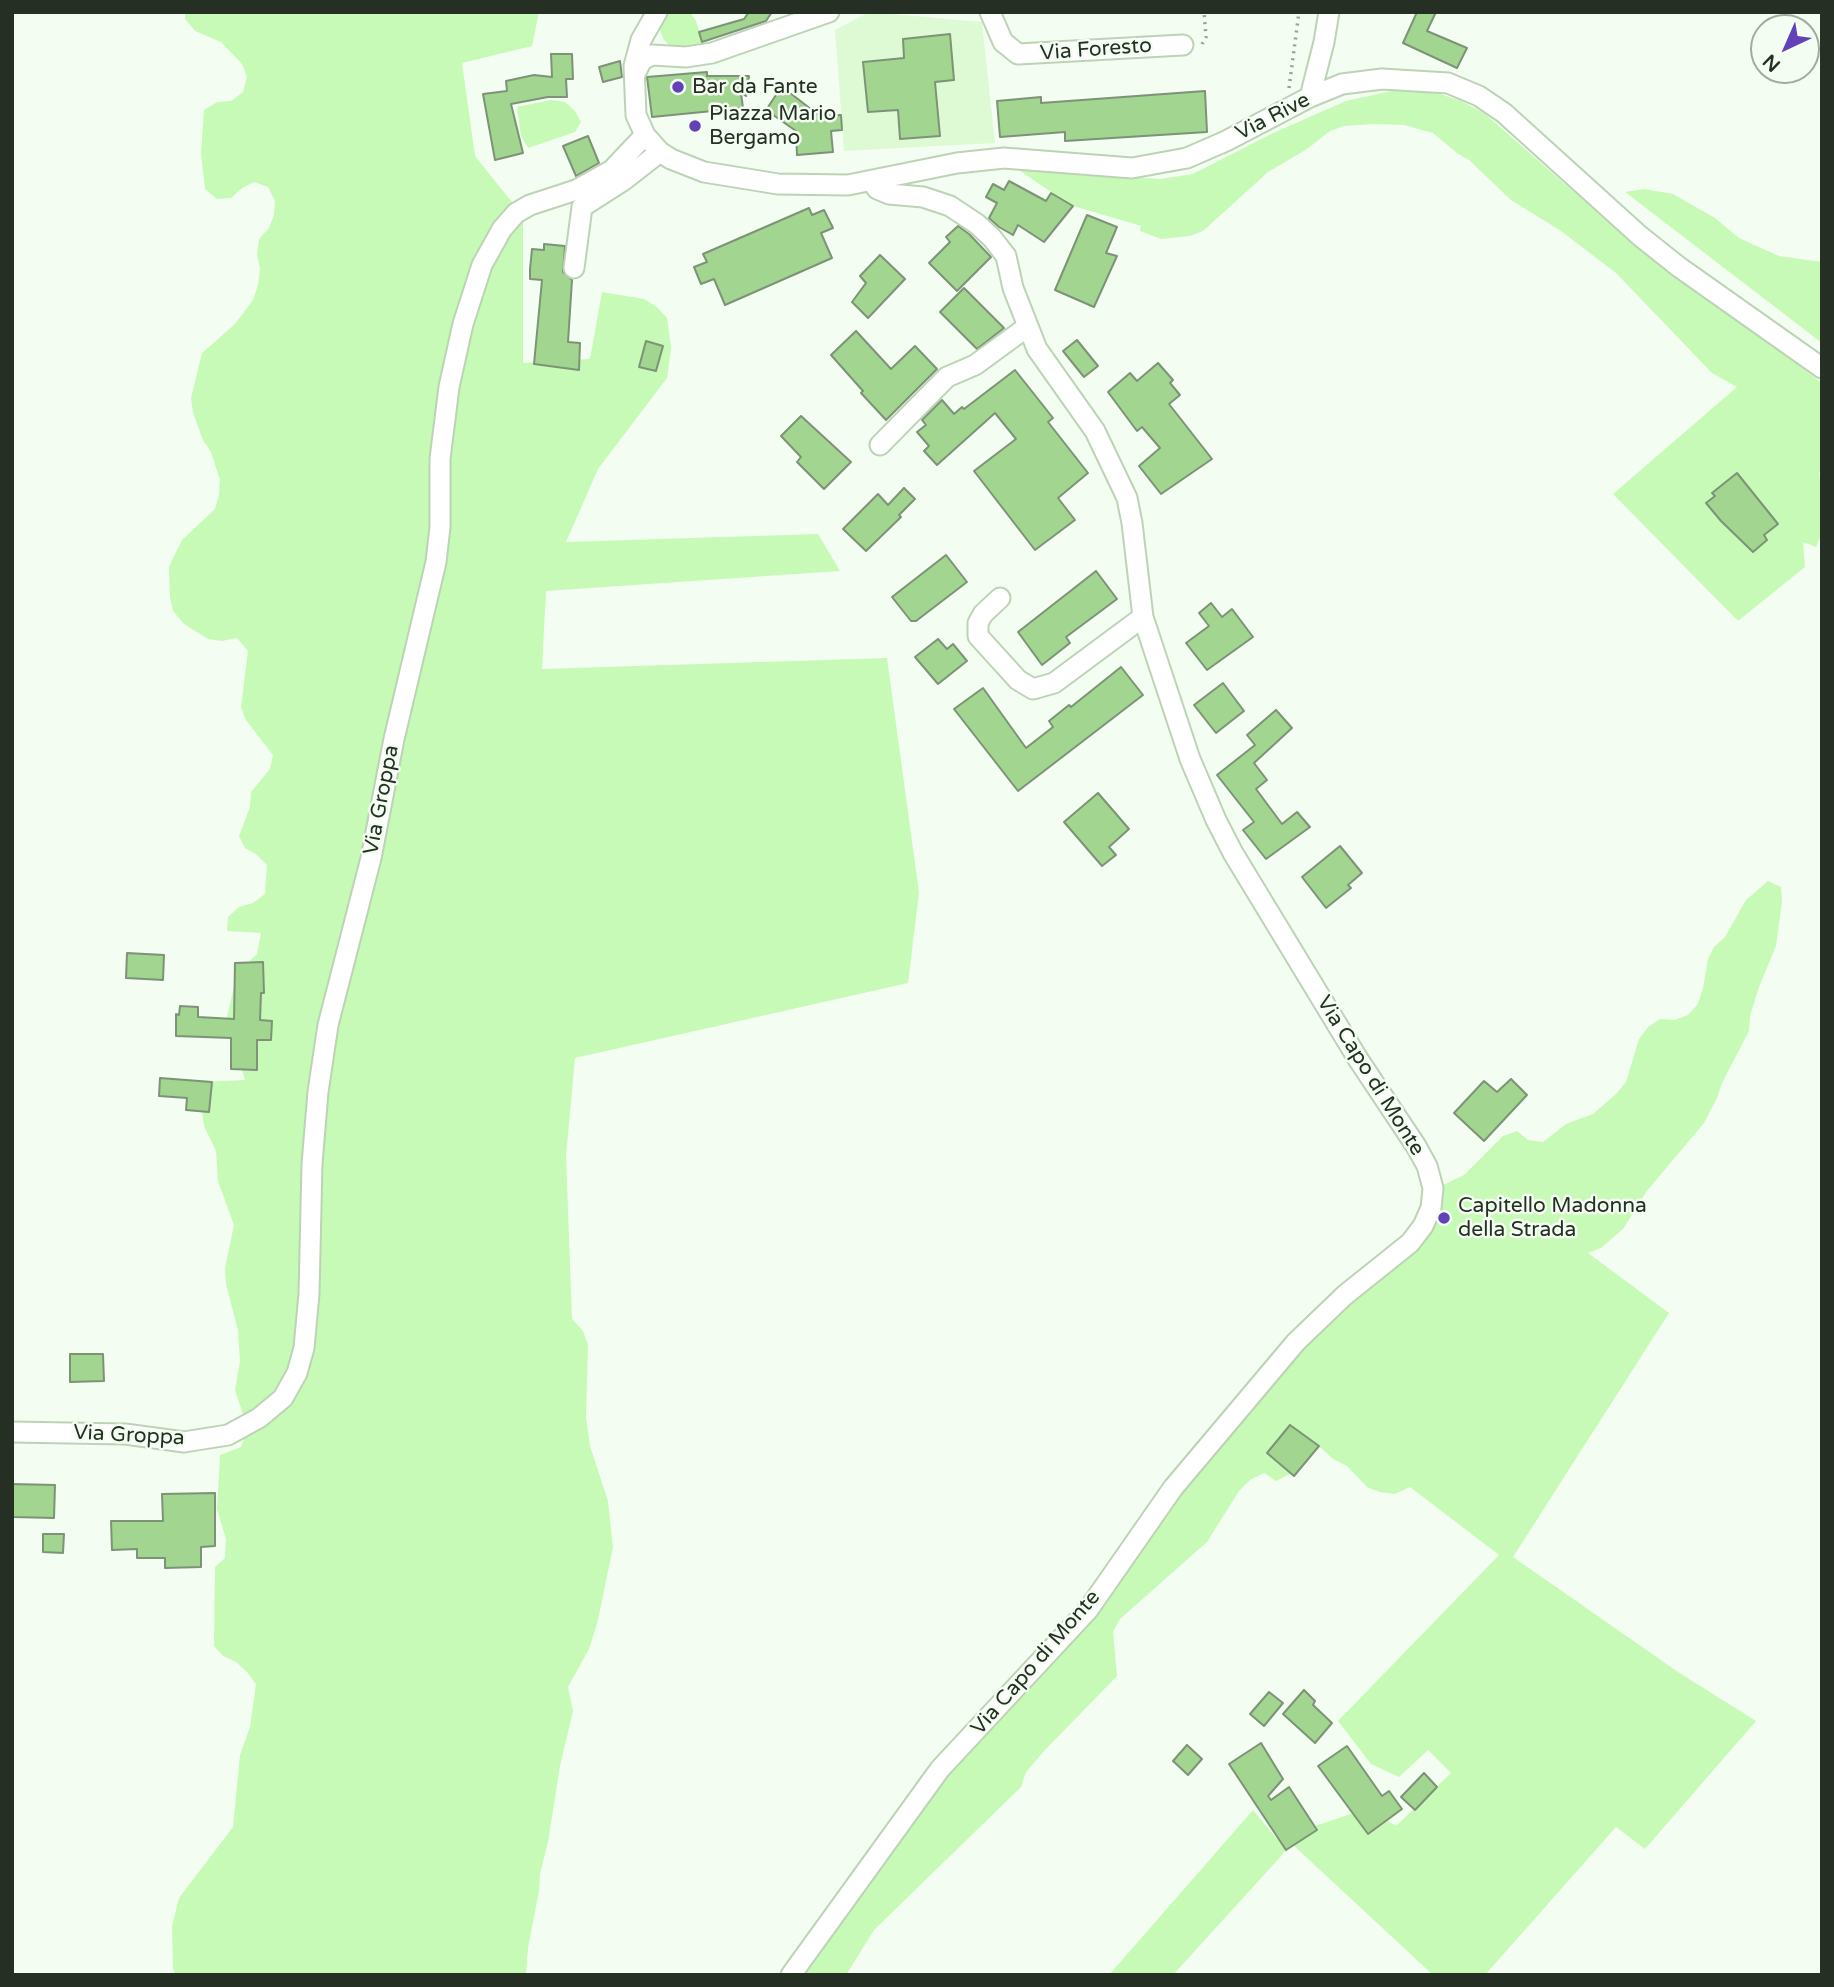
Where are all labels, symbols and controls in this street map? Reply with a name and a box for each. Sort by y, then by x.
north arrow [1750,14,1820,84]
street label: Via Foresto [1039,34,1153,66]
text: N [1759,49,1785,76]
place label: Bar da Fante [692,74,818,100]
marker: Bar da Fante [670,79,686,95]
street label: Via Rive [1232,88,1314,146]
place label: Piazza Mario Bergamo [709,101,836,151]
marker: Piazza Mario Bergamo [687,118,703,134]
street label: Via Groppa [359,743,405,857]
street label: Via Capo di Monte [1311,991,1429,1161]
place label: Capitello Madonna della Strada [1458,1193,1647,1243]
marker: Capitello Madonna della Strada [1436,1210,1452,1226]
street label: Via Groppa [73,1420,185,1452]
street label: Via Capo di Monte [966,1585,1106,1741]

